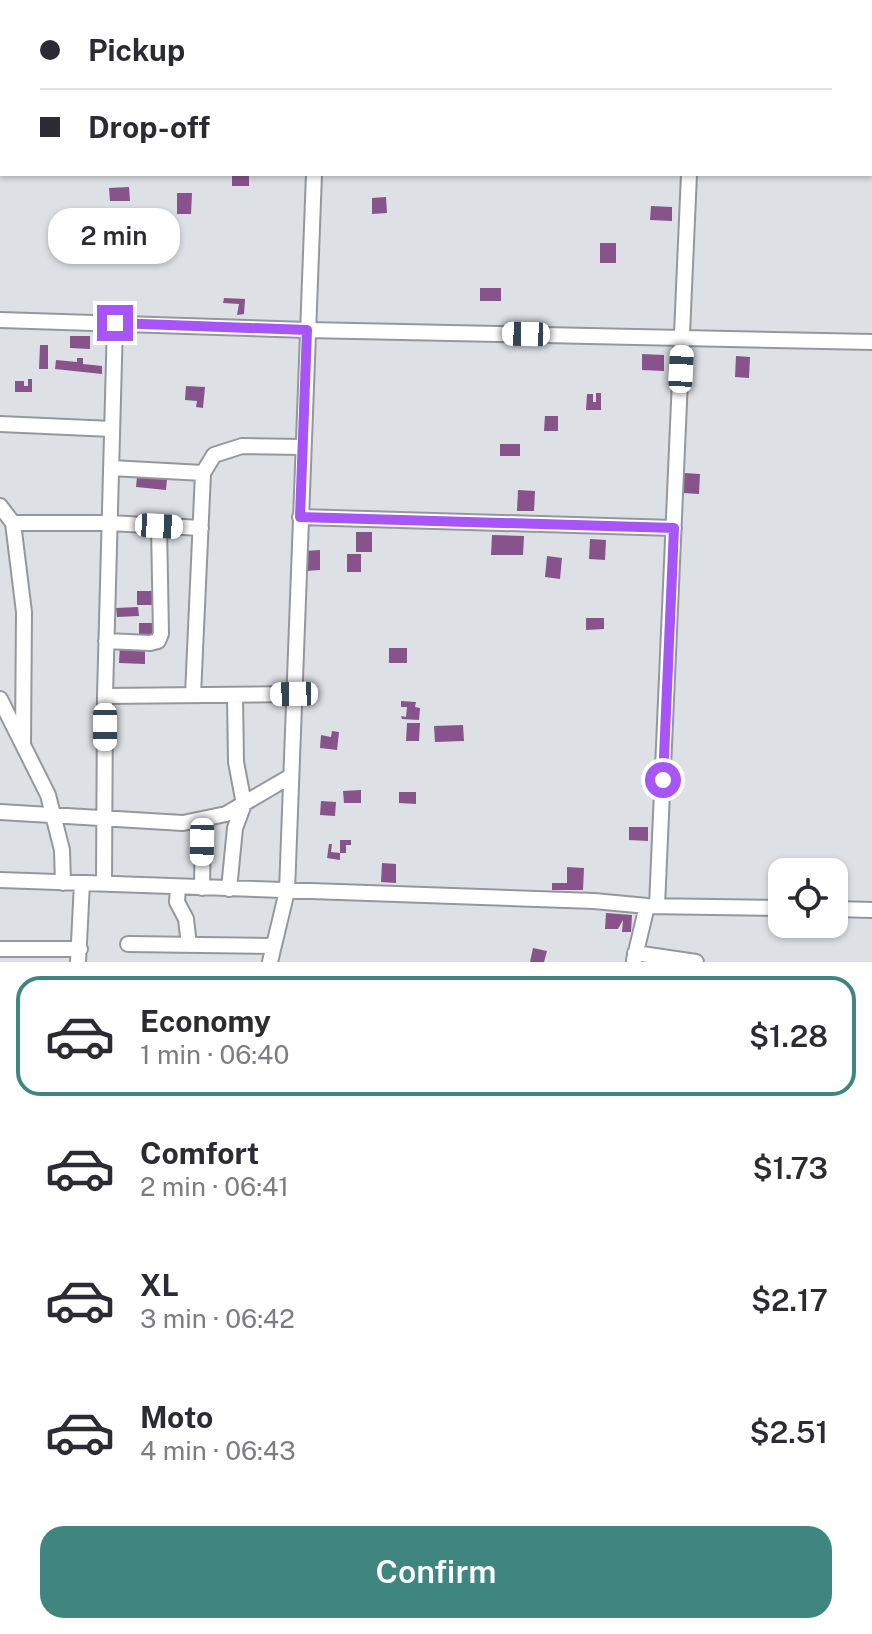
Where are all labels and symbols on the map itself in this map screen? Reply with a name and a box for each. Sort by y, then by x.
callout: 2 min [49,207,181,263]
route end [97,305,133,341]
car [502,322,550,346]
car [668,344,694,394]
car [134,513,184,539]
car [270,682,318,706]
car [93,703,117,751]
route start [645,762,681,798]
car [190,818,214,866]

